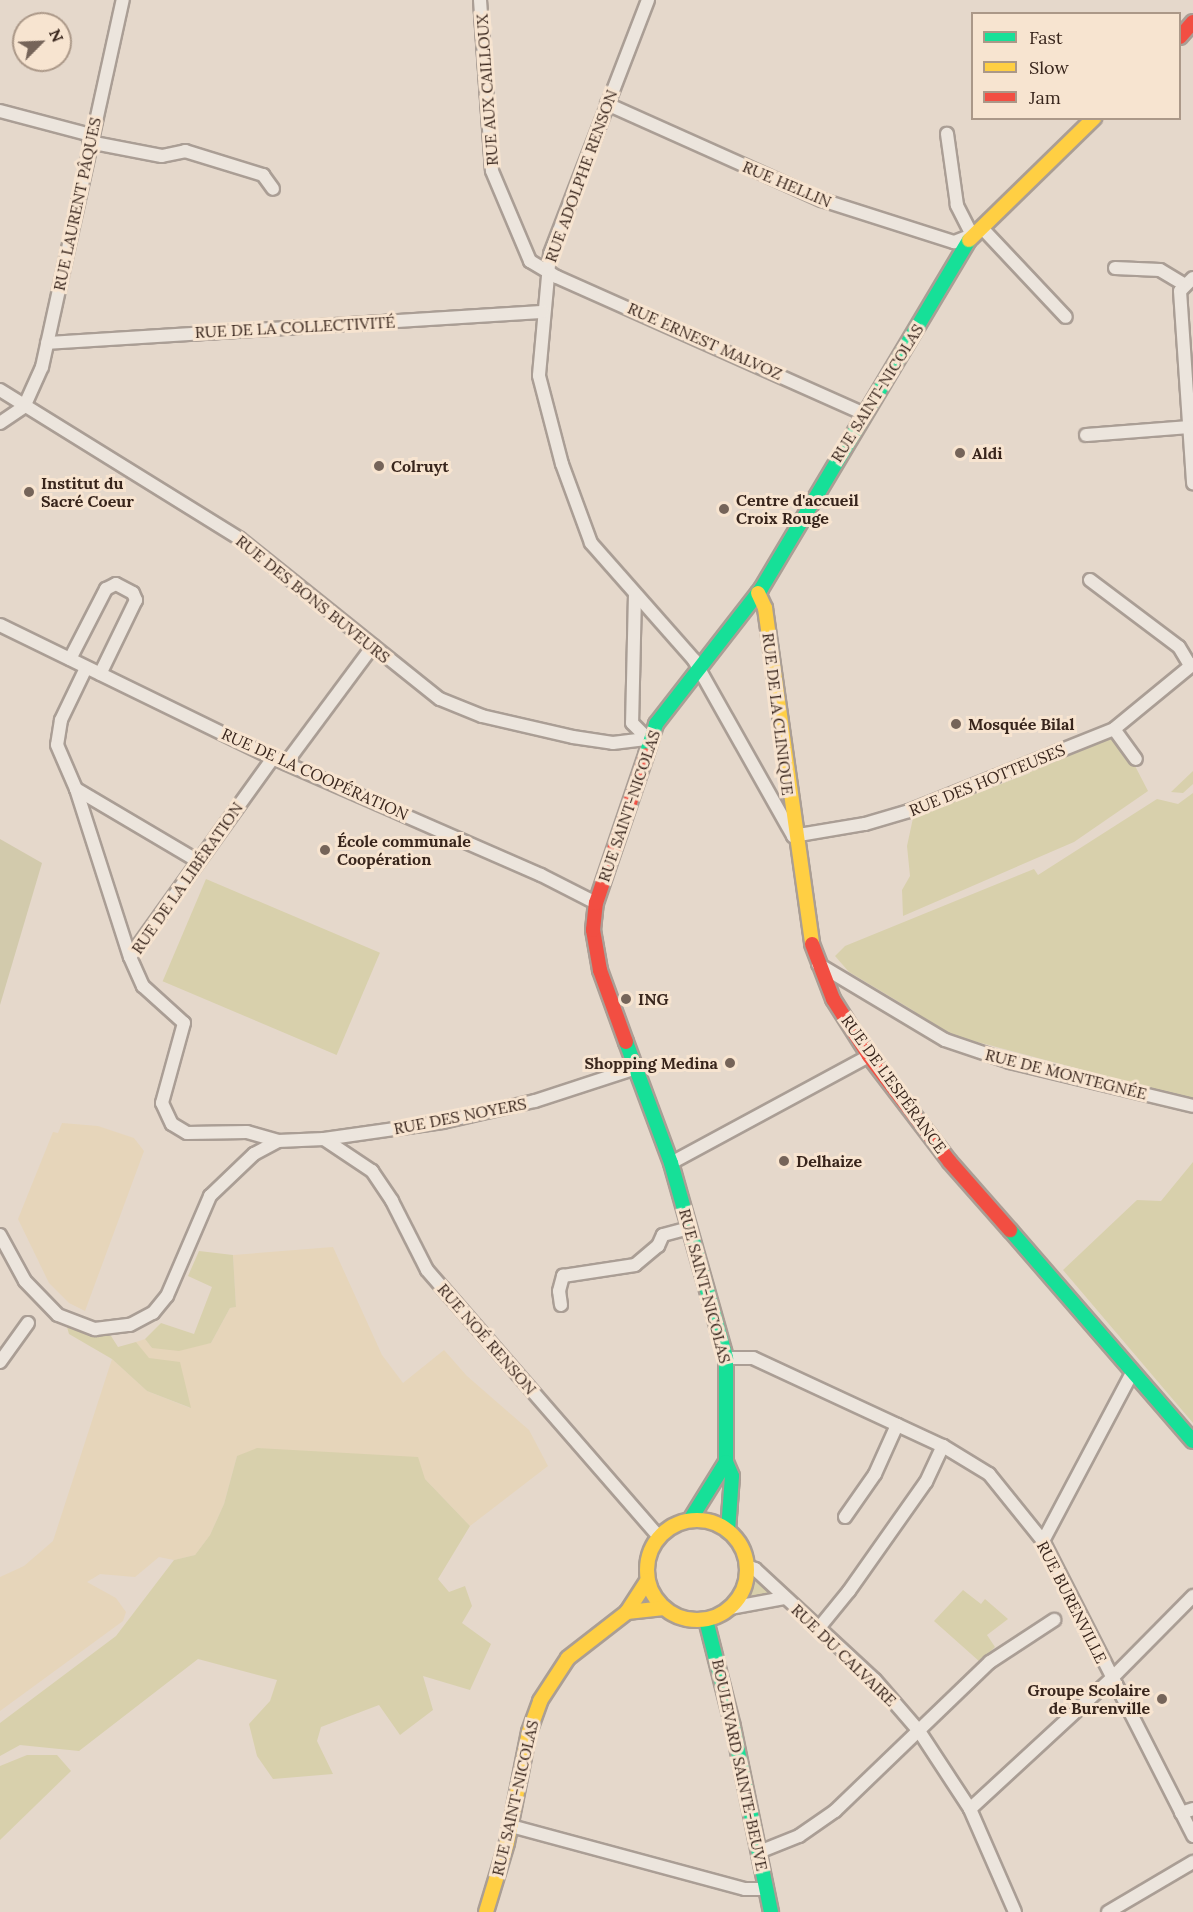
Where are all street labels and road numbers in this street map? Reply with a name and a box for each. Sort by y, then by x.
street label: RUE AUX CAILLOUX [472,13,502,167]
street label: RUE ADOLPHE RENSON [541,87,621,265]
street label: RUE LAURENT PÂQUES [49,116,105,292]
street label: RUE HELLIN [740,157,834,211]
street label: RUE ERNEST MALVOZ [625,298,785,384]
street label: RUE DE LA COLLECTIVITÉ [194,312,396,342]
street label: RUE SAINT-NICOLAS [827,320,927,466]
street label: RUE DES BONS BUVEURS [232,531,394,667]
street label: RUE DE LA CLINIQUE [758,632,798,796]
street label: RUE DE LA COOPÉRATION [219,724,411,824]
street label: RUE SAINT-NICOLAS [594,728,664,884]
street label: RUE DES HOTTEUSES [906,740,1068,820]
street label: RUE DE LA LIBÉRATION [127,798,247,958]
street label: RUE DE L'ESPÉRANCE [837,1011,951,1157]
street label: RUE DE MONTEGNÉE [983,1045,1149,1103]
street label: RUE DES NOYERS [392,1094,528,1138]
street label: RUE SAINT-NICOLAS [675,1207,735,1365]
street label: RUE NOÉ RENSON [434,1279,540,1399]
street label: RUE BURENVILLE [1033,1538,1111,1666]
street label: RUE DU CALVAIRE [788,1600,900,1710]
street label: BOULEVARD SAINTE-BEUVE [708,1657,772,1873]
street label: RUE SAINT-NICOLAS [488,1718,542,1878]

